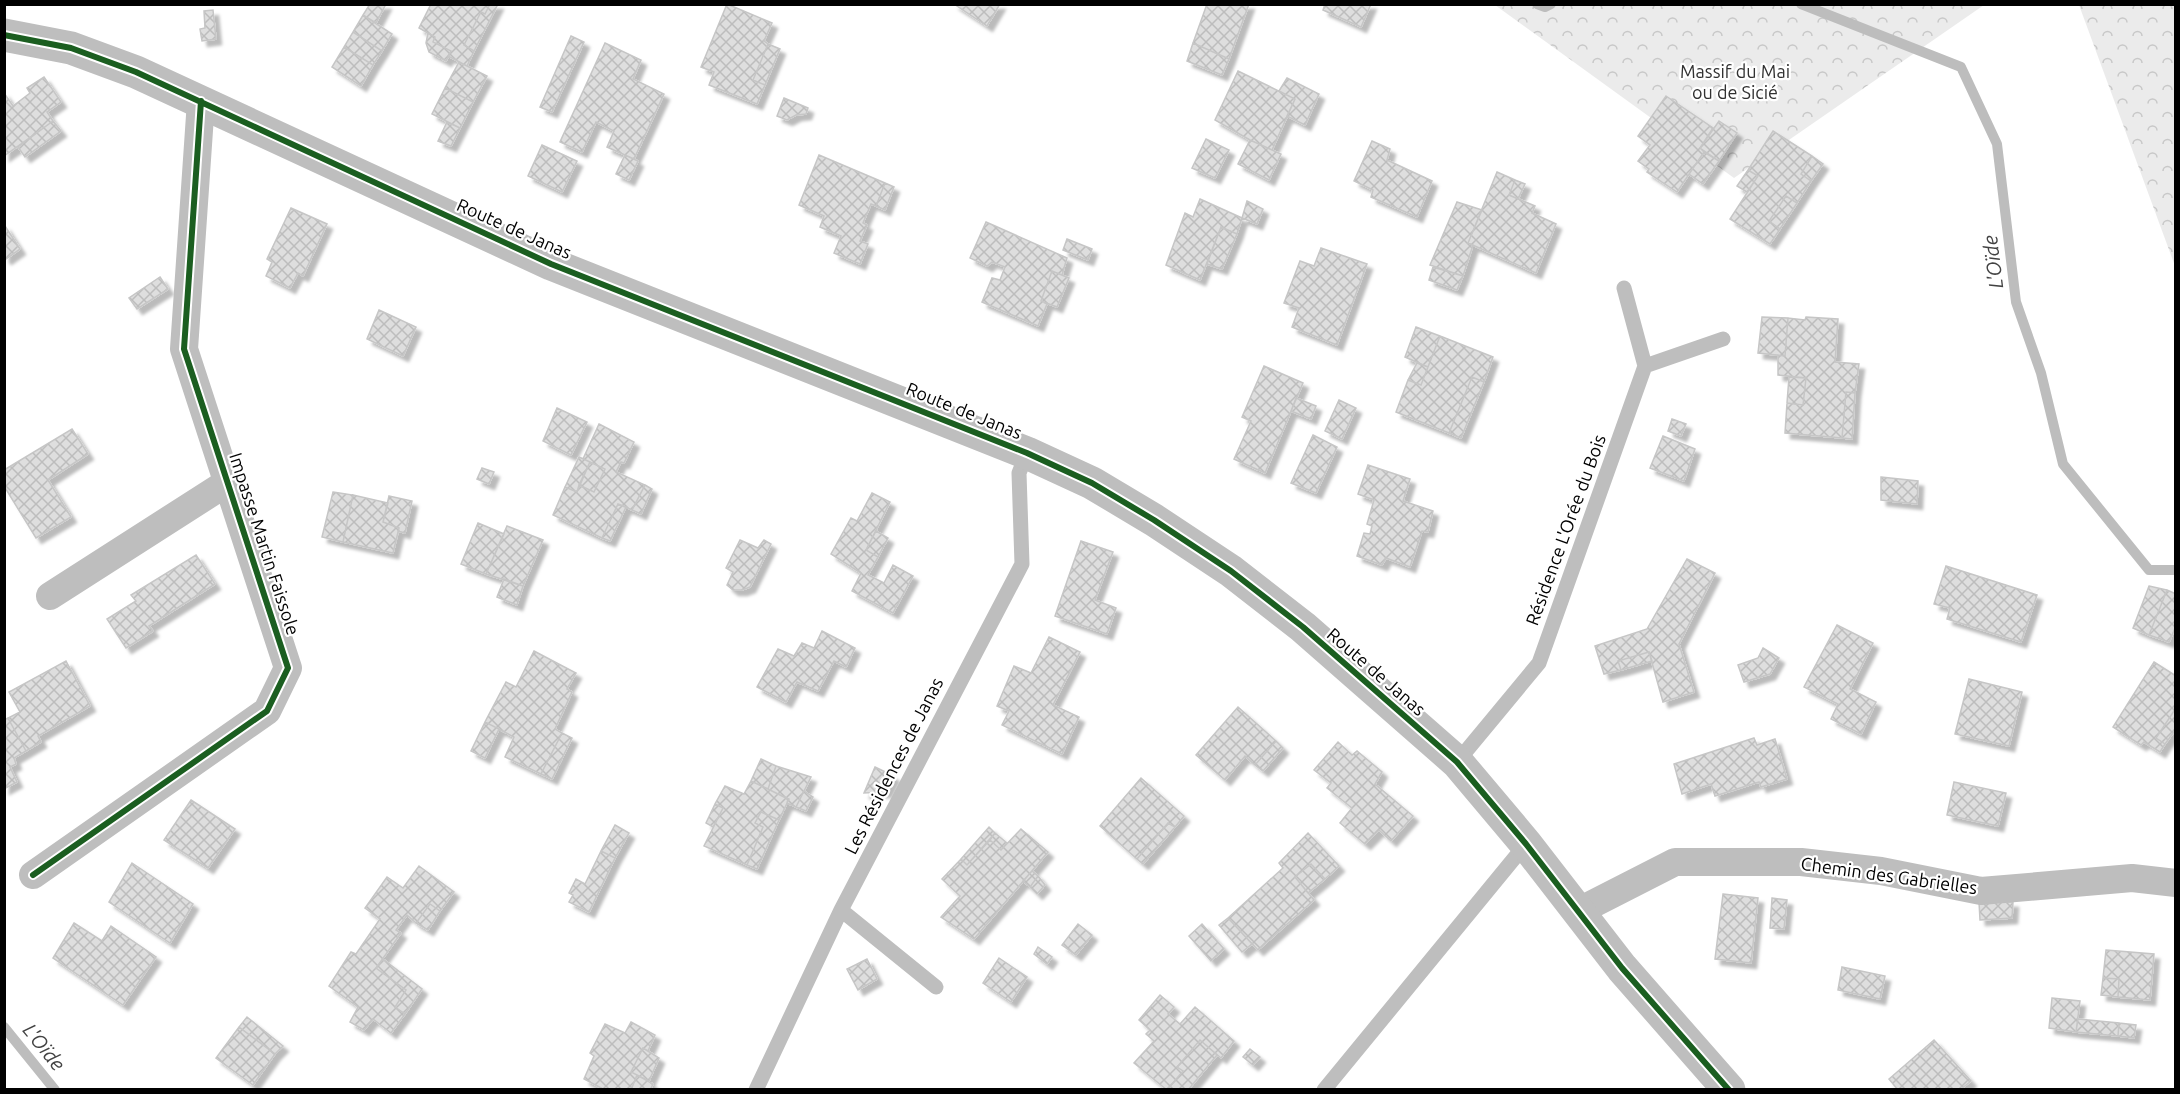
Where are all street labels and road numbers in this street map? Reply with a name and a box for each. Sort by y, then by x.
street label: Route de Janas [454,194,575,262]
street label: Route de Janas [904,378,1025,442]
street label: Résidence L'Orée du Bois [1521,431,1609,628]
street label: Impasse Martin Faissole [226,450,304,637]
street label: Route de Janas [1324,623,1430,719]
street label: Les Résidences de Janas [840,674,946,857]
street label: Chemin des Gabrielles [1800,853,1979,897]

